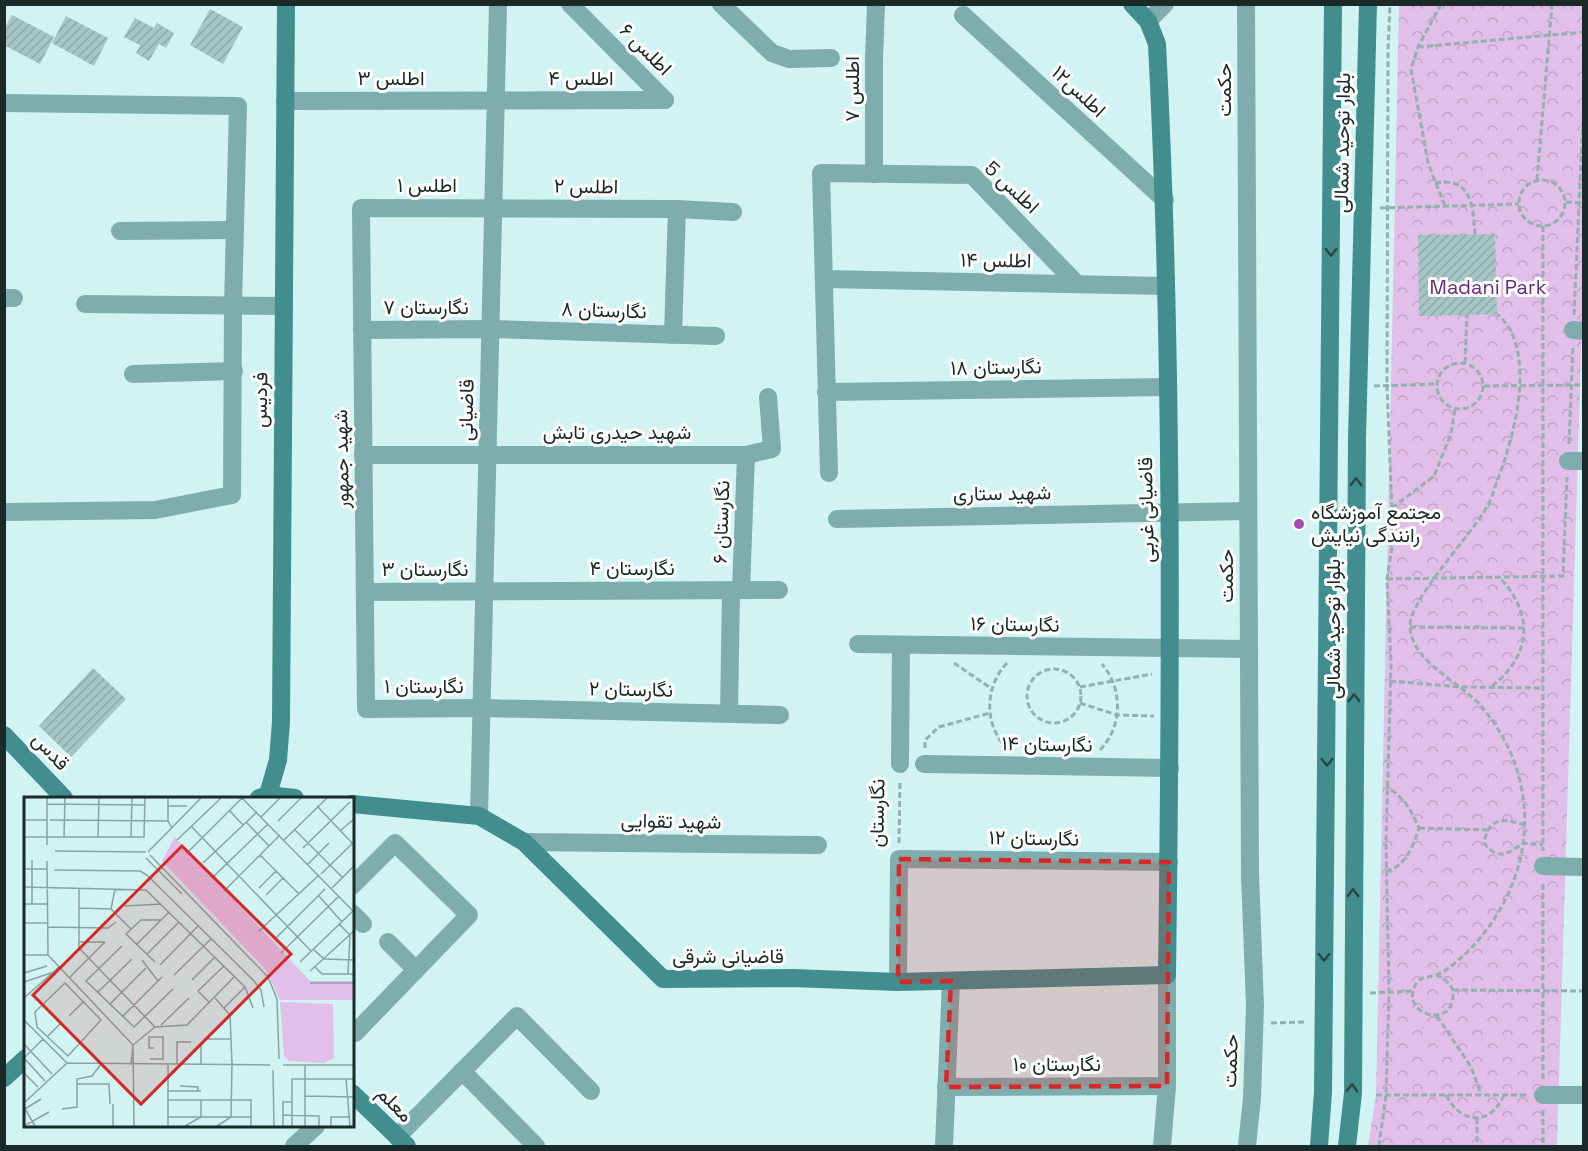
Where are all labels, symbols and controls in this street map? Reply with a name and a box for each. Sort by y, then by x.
street label: اطلس ۶ [614,17,678,81]
street label: اطلس ۷ [839,56,865,122]
street label: اطلس۱۲ [1046,59,1112,123]
street label: حکمت [1211,63,1237,117]
street label: اطلس ۳ [357,65,425,91]
street label: اطلس ۴ [548,65,614,91]
street label: بلوار توحید شمالی [1328,73,1356,213]
street label: اطلس 5 [979,155,1045,219]
street label: اطلس ۱ [397,172,457,198]
street label: اطلس ۲ [554,172,618,200]
street label: اطلس ۱۴ [960,246,1032,274]
one-way arrow [1325,247,1337,256]
park label: Madani Park [1430,274,1547,300]
street label: نگارستان ۷ [383,294,469,320]
street label: نگارستان ۸ [561,296,647,324]
street label: نگارستان ۱۸ [950,353,1042,381]
street label: فردیس [247,372,273,428]
street label: قاضیانی [452,379,480,441]
street label: شهید جمهور [327,409,355,510]
street label: شهید حیدری تابش [543,419,691,445]
street label: قاضیانی غربی [1132,457,1160,563]
one-way arrow [1350,478,1362,487]
street label: شهید ستاری [953,479,1051,507]
street label: نگارستان ۶ [707,480,735,564]
place label: مجتمع آموزشگاه رانندگی نیایش [1311,499,1441,548]
marker: مجتمع آموزشگاه رانندگی نیایش [1292,517,1306,531]
street label: حکمت [1213,549,1239,603]
street label: نگارستان ۴ [589,555,675,581]
street label: نگارستان ۳ [382,556,468,582]
street label: بلوار توحید شمالی [1320,559,1346,699]
street label: نگارستان ۱۶ [970,610,1060,638]
street label: نگارستان ۱ [384,673,464,699]
street label: نگارستان ۲ [589,675,673,703]
one-way arrow [1348,694,1361,703]
street label: قدس [27,726,75,776]
street label: نگارستان ۱۴ [1001,730,1093,758]
one-way arrow [1320,757,1333,766]
street label: نگارستان [863,778,891,848]
inset map [24,797,354,1127]
street label: شهید تقوایی [620,807,722,835]
street label: نگارستان ۱۲ [989,824,1079,852]
one-way arrow [1347,889,1359,898]
street label: قاضیانی شرقی [672,943,784,969]
one-way arrow [1318,952,1330,961]
street label: حکمت [1216,1034,1244,1088]
street label: نگارستان ۱۰ [1013,1051,1101,1077]
street label: معلم [371,1080,419,1128]
one-way arrow [1346,1084,1359,1093]

